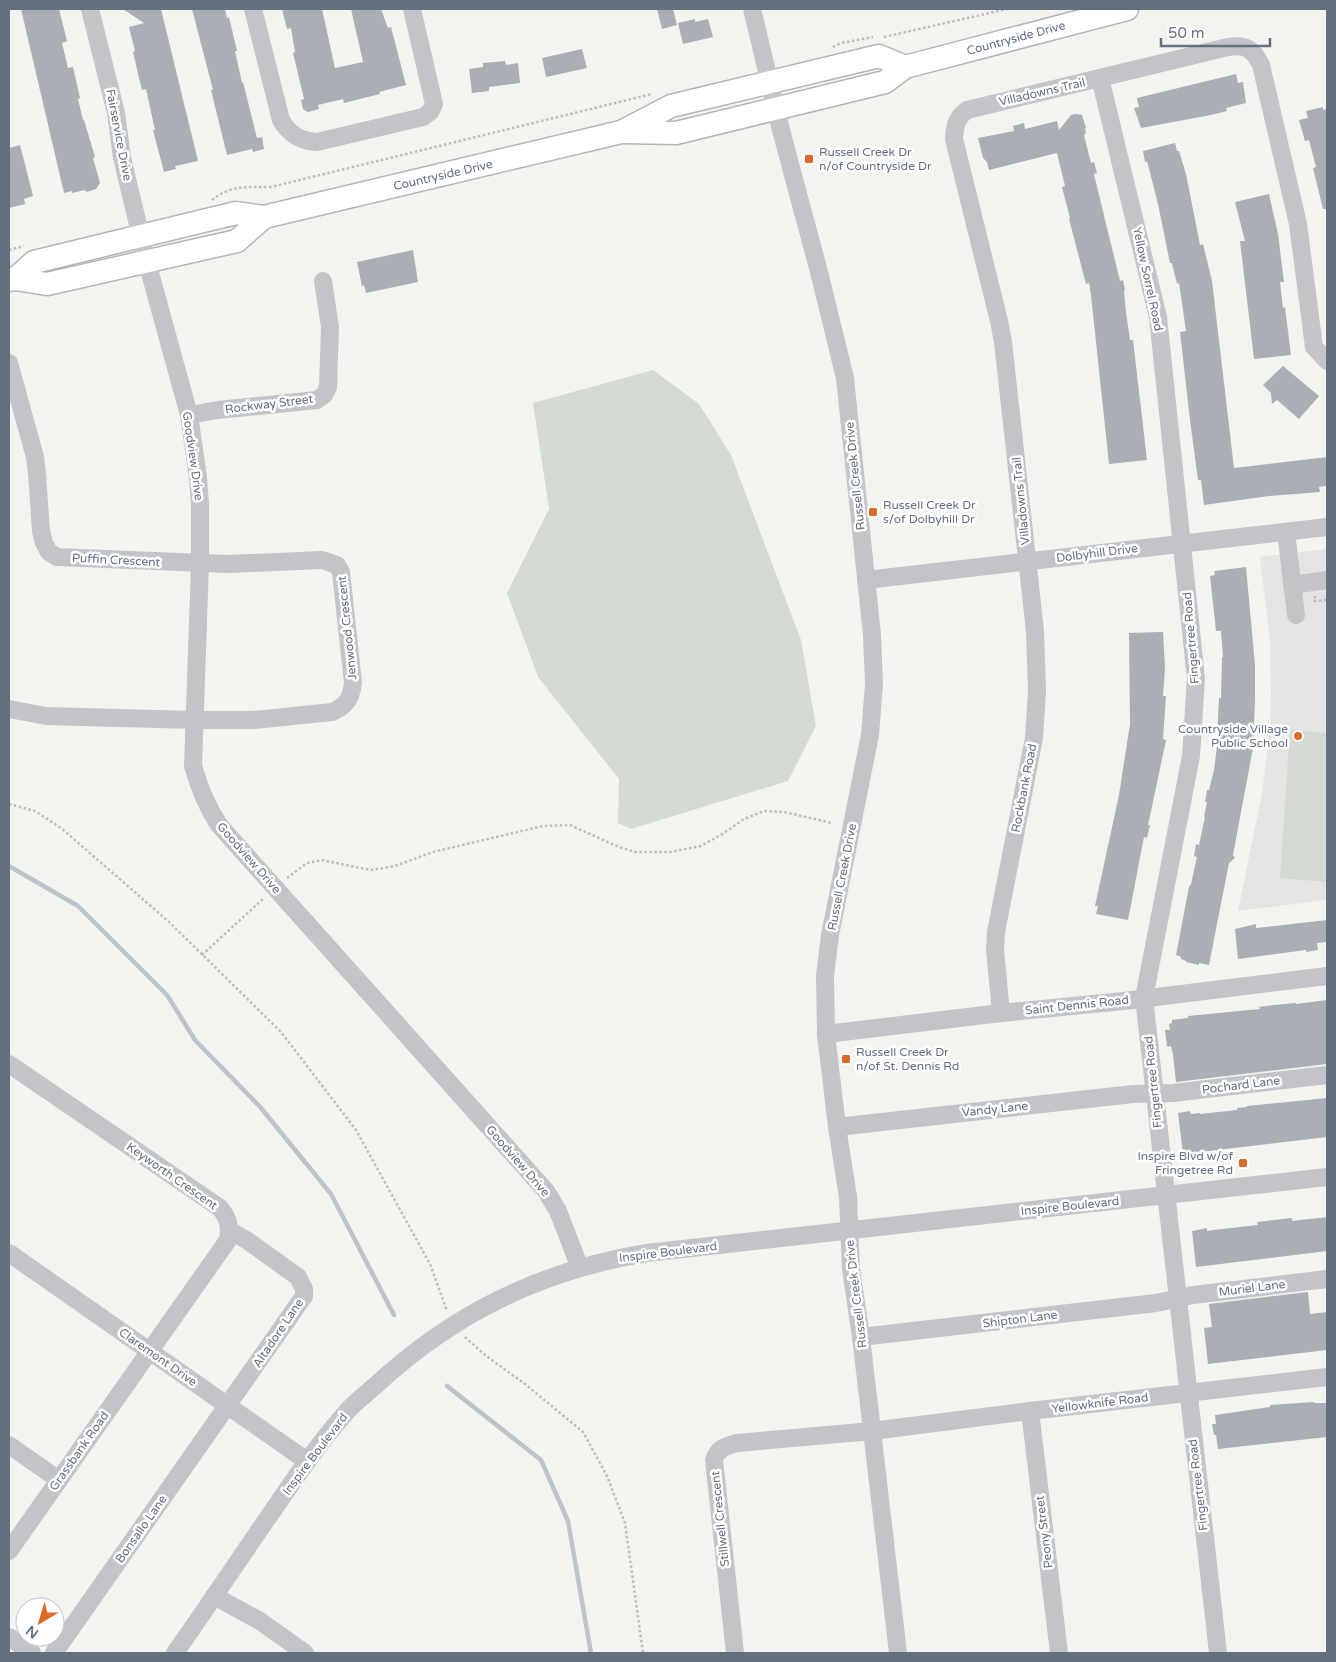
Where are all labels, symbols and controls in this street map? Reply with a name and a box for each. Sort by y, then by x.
scale bar [1161,15,1270,47]
street label: Countryside Drive [965,18,1067,58]
text: 50 m [1168,24,1205,42]
street label: Villadowns Trail [997,75,1087,109]
street label: Fairservice Drive [103,88,135,182]
place label: Russell Creek Dr n/of Countryside Dr [819,145,932,173]
marker: Russell Creek Dr n/of Countryside Dr [803,153,815,165]
street label: Countryside Drive [392,157,494,193]
street label: Yellow Sorrel Road [1130,226,1166,332]
street label: Rockway Street [224,392,314,416]
street label: Goodview Drive [180,411,206,501]
street label: Russell Creek Drive [842,421,868,531]
street label: Villadowns Trail [1009,456,1033,546]
place label: Russell Creek Dr s/of Dolbyhill Dr [883,498,976,526]
marker: Russell Creek Dr s/of Dolbyhill Dr [867,506,879,518]
street label: Dolbyhill Drive [1055,541,1139,565]
street label: Puffin Crescent [72,551,161,569]
street label: Jenwood Crescent [335,575,359,681]
street label: Fingertree Road [1180,591,1202,685]
place label: Countryside Village Public School [1178,722,1288,750]
marker: Countryside Village Public School [1292,730,1304,742]
street label: Rockbank Road [1009,742,1039,834]
street label: Goodview Drive [214,820,284,897]
street label: Russell Creek Drive [825,822,859,932]
street label: Saint Dennis Road [1024,993,1130,1017]
street label: Fingertree Road [1141,1035,1165,1129]
place label: Russell Creek Dr n/of St. Dennis Rd [856,1045,959,1073]
marker: Russell Creek Dr n/of St. Dennis Rd [840,1053,852,1065]
street label: Pochard Lane [1201,1073,1281,1097]
street label: Vandy Lane [961,1099,1029,1119]
street label: Goodview Drive [483,1123,553,1200]
street label: Keyworth Crescent [124,1139,220,1213]
place label: Inspire Blvd w/of Fringetree Rd [1137,1149,1233,1177]
marker: Inspire Blvd w/of Fringetree Rd [1237,1157,1249,1169]
street label: Inspire Boulevard [1020,1194,1120,1218]
street label: Inspire Boulevard [618,1239,718,1265]
street label: Russell Creek Drive [842,1239,870,1349]
street label: Muriel Lane [1218,1277,1286,1299]
street label: Altadore Lane [250,1296,306,1370]
street label: Shipton Lane [982,1307,1058,1331]
street label: Claremont Drive [116,1325,200,1389]
street label: Yellowknife Road [1051,1390,1149,1416]
street label: Grassbank Road [46,1409,112,1493]
street label: Inspire Boulevard [280,1410,350,1498]
street label: Fingertree Road [1185,1438,1211,1532]
street label: Stillwell Crescent [708,1470,732,1568]
street label: Bonsallo Lane [112,1492,170,1566]
street label: Peony Street [1033,1494,1055,1569]
north arrow [15,1597,65,1647]
text: N [23,1622,42,1642]

